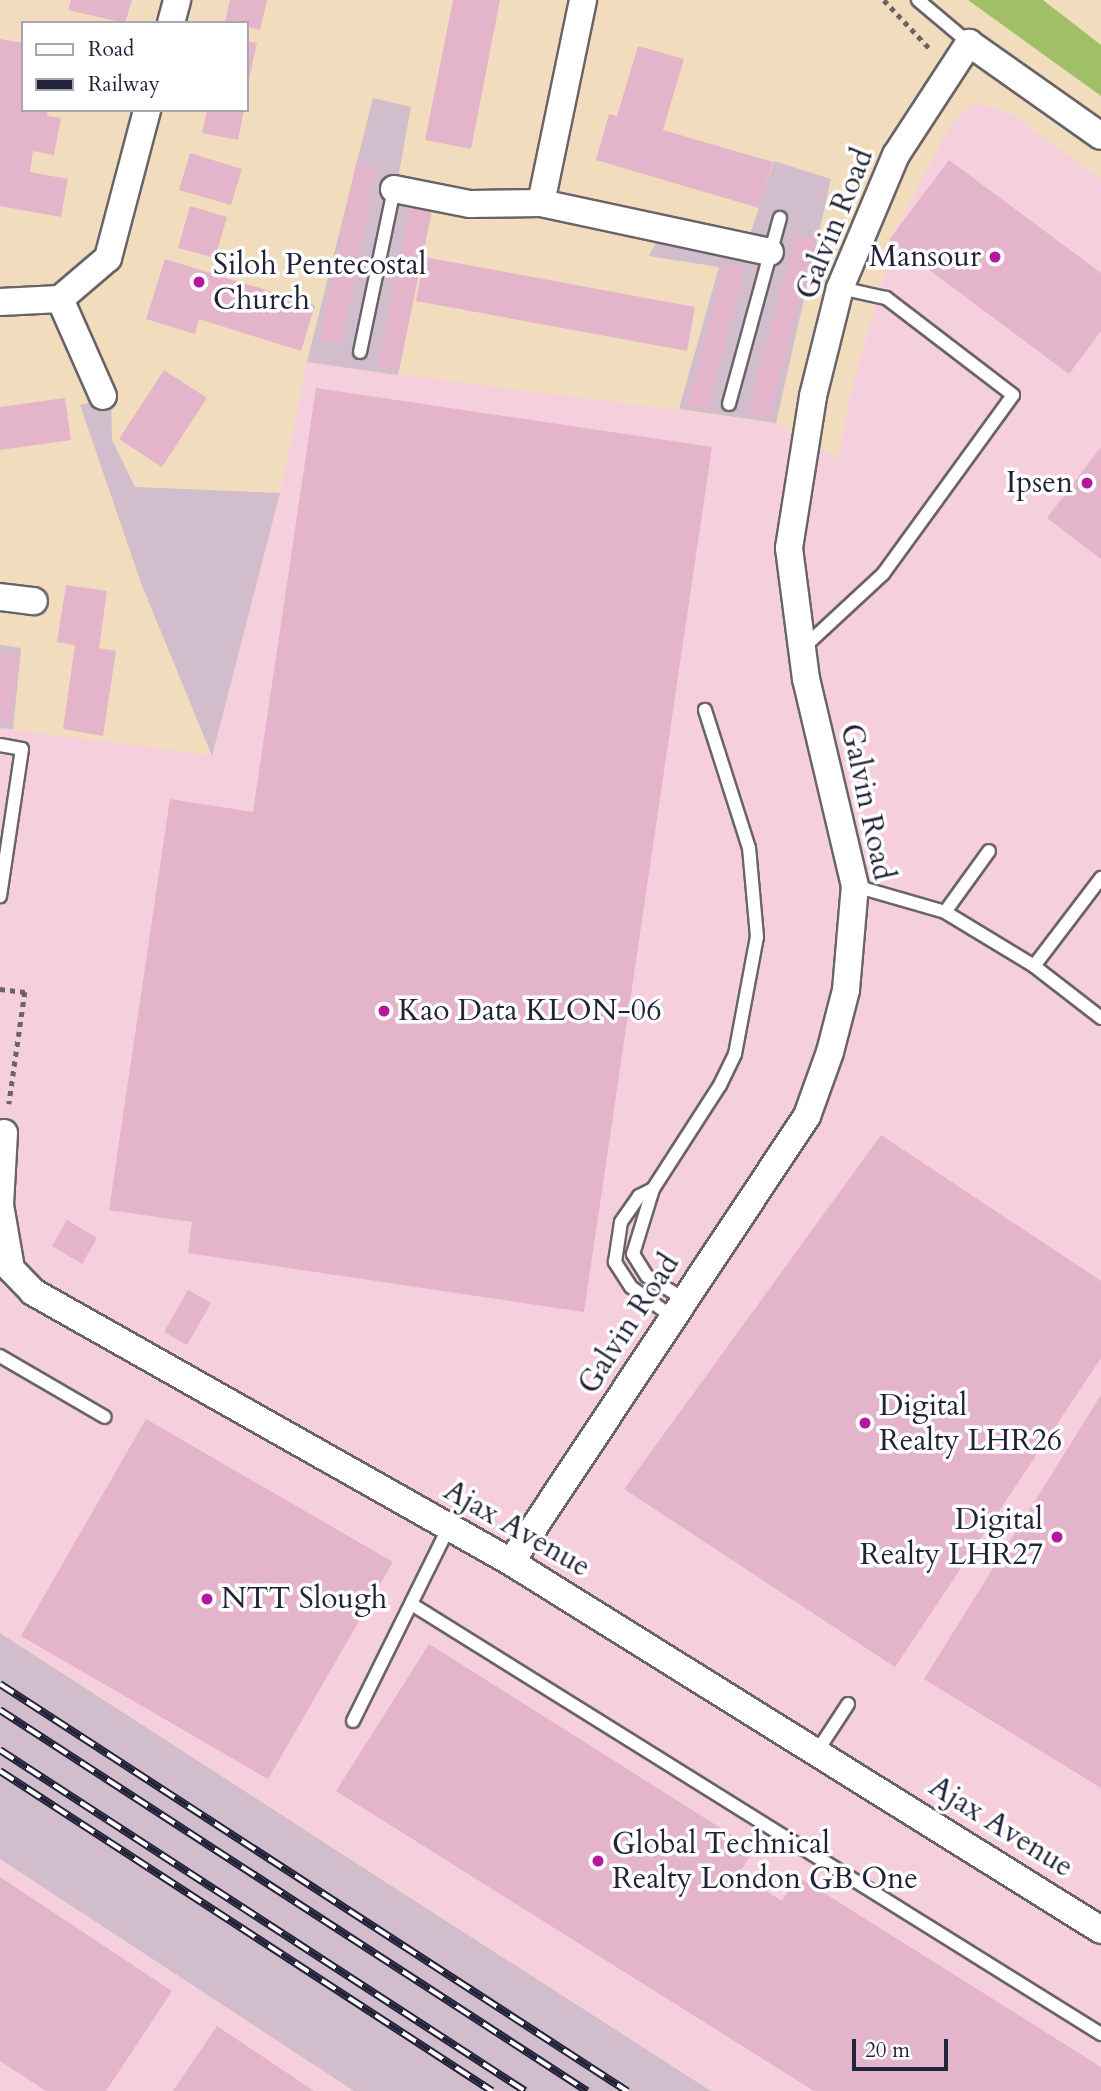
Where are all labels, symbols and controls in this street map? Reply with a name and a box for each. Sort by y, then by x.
legend [21,21,248,112]
text: Road [88,35,134,64]
text: Railway [88,70,160,99]
street label: Galvin Road [789,144,881,304]
place label: Mansour [869,239,981,275]
place label: Siloh Pentecostal Church [213,247,426,318]
marker: Mansour [987,249,1003,265]
marker: Siloh Pentecostal Church [191,274,207,290]
place label: Ipsen [1006,465,1073,501]
marker: Ipsen [1079,475,1095,491]
street label: Galvin Road [833,720,901,884]
place label: Kao Data KLON-06 [398,993,661,1029]
marker: Kao Data KLON-06 [376,1003,392,1019]
street label: Galvin Road [571,1248,687,1400]
place label: Digital Realty LHR26 [879,1388,1062,1458]
marker: Digital Realty LHR26 [857,1415,873,1431]
street label: Ajax Avenue [437,1473,597,1585]
place label: Digital Realty LHR27 [860,1502,1043,1572]
marker: Digital Realty LHR27 [1049,1529,1065,1545]
place label: NTT Slough [221,1581,387,1617]
marker: NTT Slough [199,1591,215,1607]
street label: Ajax Avenue [922,1769,1080,1885]
place label: Global Technical Realty London GB One [612,1826,918,1896]
marker: Global Technical Realty London GB One [590,1853,606,1869]
scale bar [856,2024,952,2068]
text: 20 m [865,2036,910,2065]

